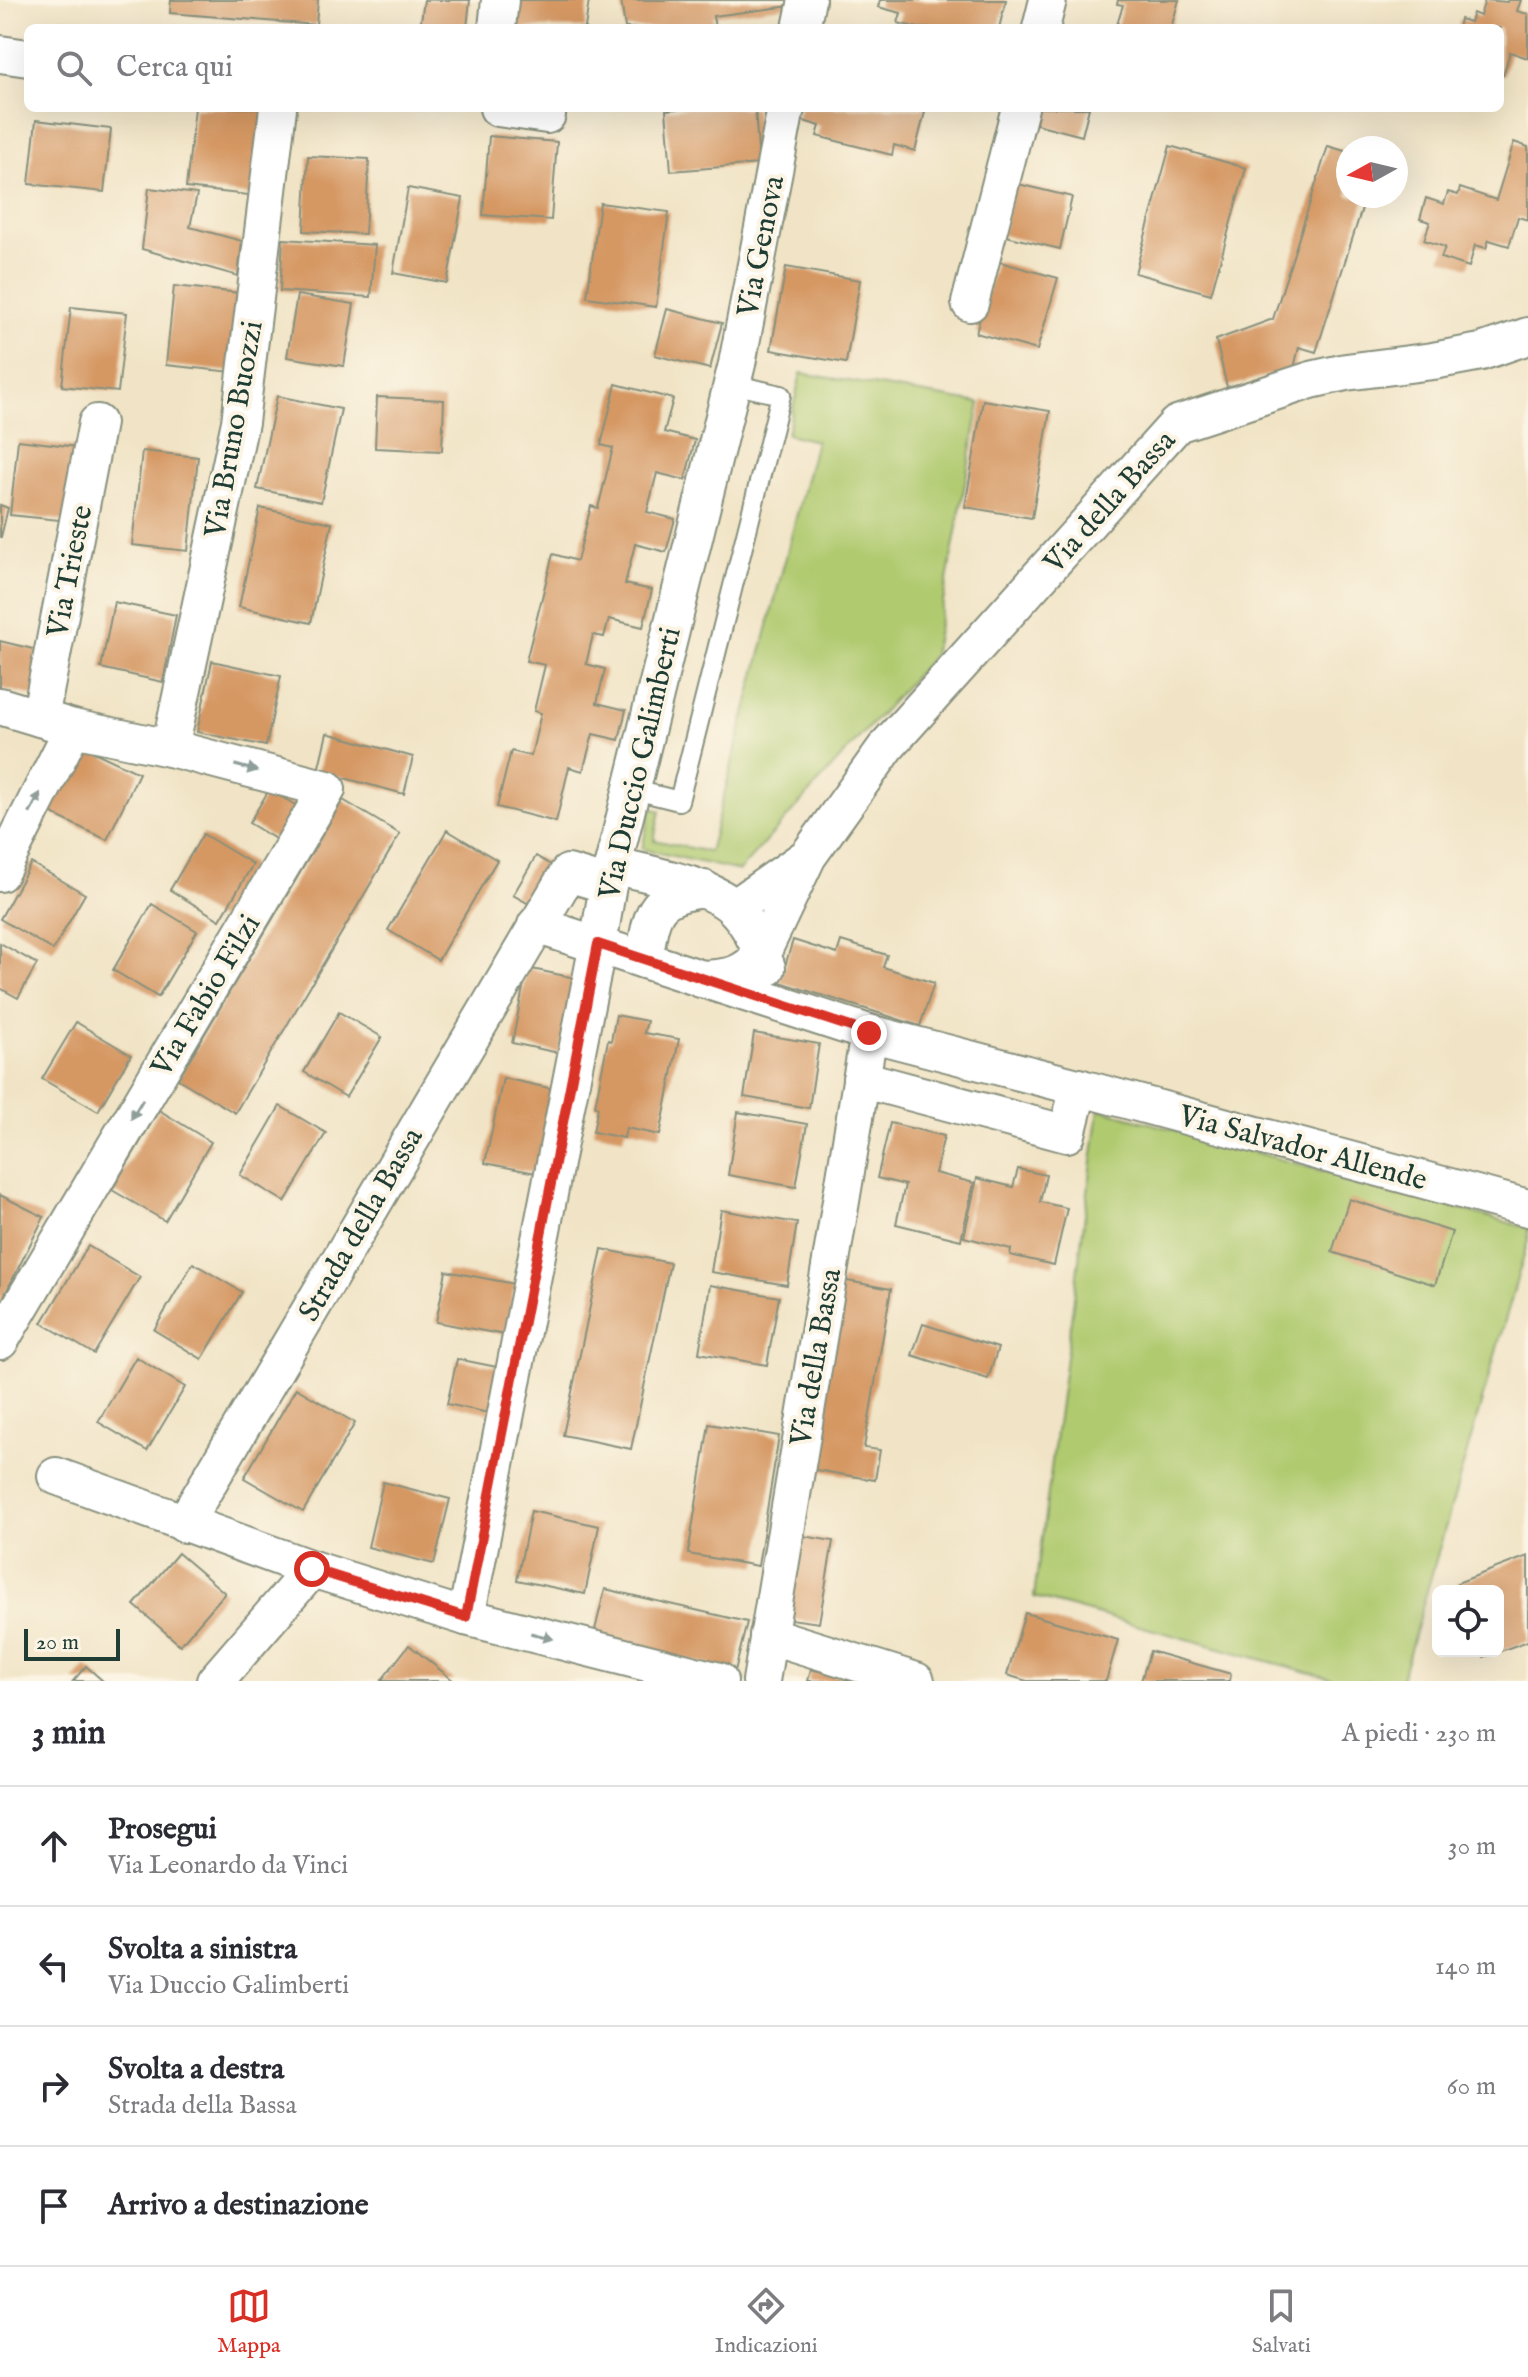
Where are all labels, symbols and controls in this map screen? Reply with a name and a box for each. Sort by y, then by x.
search box [24,24,1504,112]
icon: search [52,46,96,90]
text: Cerca qui [116,49,233,87]
north arrow [1336,136,1408,208]
street label: Via Genova [729,173,794,321]
street label: Via Bruno Buozzi [197,318,273,542]
street label: Via della Bassa [1036,423,1185,583]
street label: Via Trieste [39,502,102,642]
street label: Via Duccio Galimberti [591,624,691,904]
one-way arrow [234,762,259,774]
one-way arrow [28,791,42,814]
street label: Via Fabio Filzi [143,908,270,1085]
route end [851,1015,887,1051]
street label: Via Salvador Allende [1173,1097,1431,1200]
one-way arrow [131,1098,145,1120]
street label: Strada della Bassa [291,1121,433,1329]
street label: Via della Bassa [782,1266,851,1450]
route start [294,1551,330,1587]
map controls [1432,1585,1504,1657]
button: locate [1432,1585,1504,1657]
scale bar [24,1625,120,1661]
text: 20 m [36,1629,79,1657]
one-way arrow [529,1630,554,1642]
text: 3 min [32,1712,106,1755]
text: A piedi · 230 m [1342,1717,1496,1750]
text: Prosegui [108,1811,217,1849]
icon: ahead [32,1824,76,1868]
text: 30 m [1448,1830,1496,1863]
text: Via Leonardo da Vinci [108,1849,348,1882]
text: Svolta a sinistra [108,1931,297,1969]
icon: left [32,1944,76,1988]
text: 140 m [1435,1950,1496,1983]
text: Via Duccio Galimberti [108,1969,349,2002]
text: Svolta a destra [108,2051,284,2089]
icon: right [32,2064,76,2108]
text: 60 m [1447,2070,1496,2103]
text: Strada della Bassa [108,2089,297,2122]
icon: arrive [32,2184,76,2228]
text: Arrivo a destinazione [108,2187,369,2225]
tab: Mappa [217,2284,281,2360]
tab: Indicazioni [715,2284,818,2360]
tab: Salvati [1252,2284,1311,2360]

